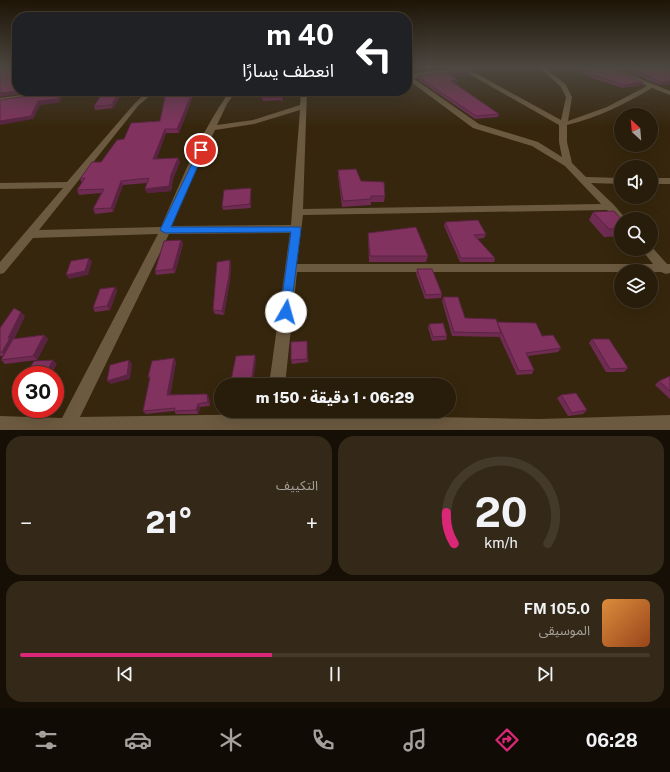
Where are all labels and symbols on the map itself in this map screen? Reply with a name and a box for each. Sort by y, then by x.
north arrow [614,108,658,152]
pin [184,133,218,167]
position arrow [265,291,307,333]
speed limit sign: 30 [12,366,64,418]

